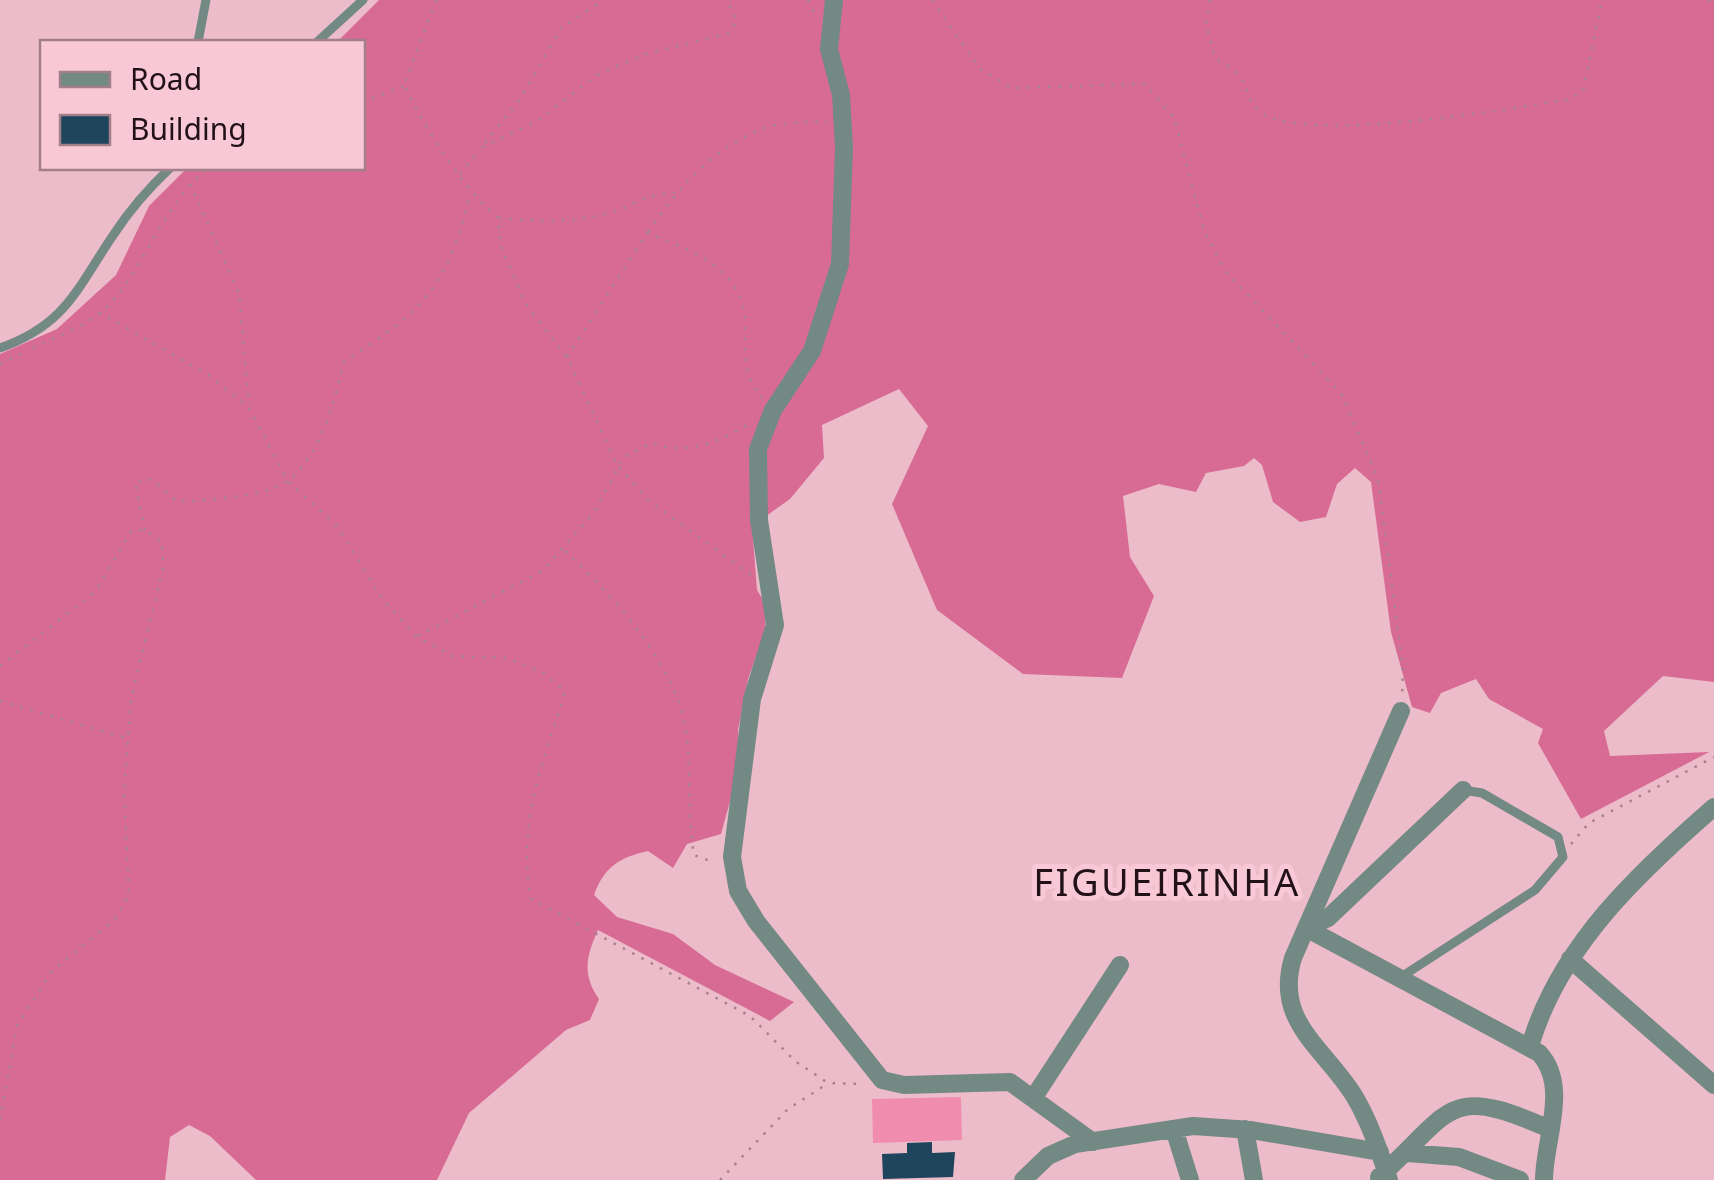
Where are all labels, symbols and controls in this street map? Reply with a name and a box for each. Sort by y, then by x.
legend [40,40,365,170]
text: Road [130,58,202,99]
text: Building [130,108,247,149]
district label: FIGUEIRINHA [1033,855,1301,907]

